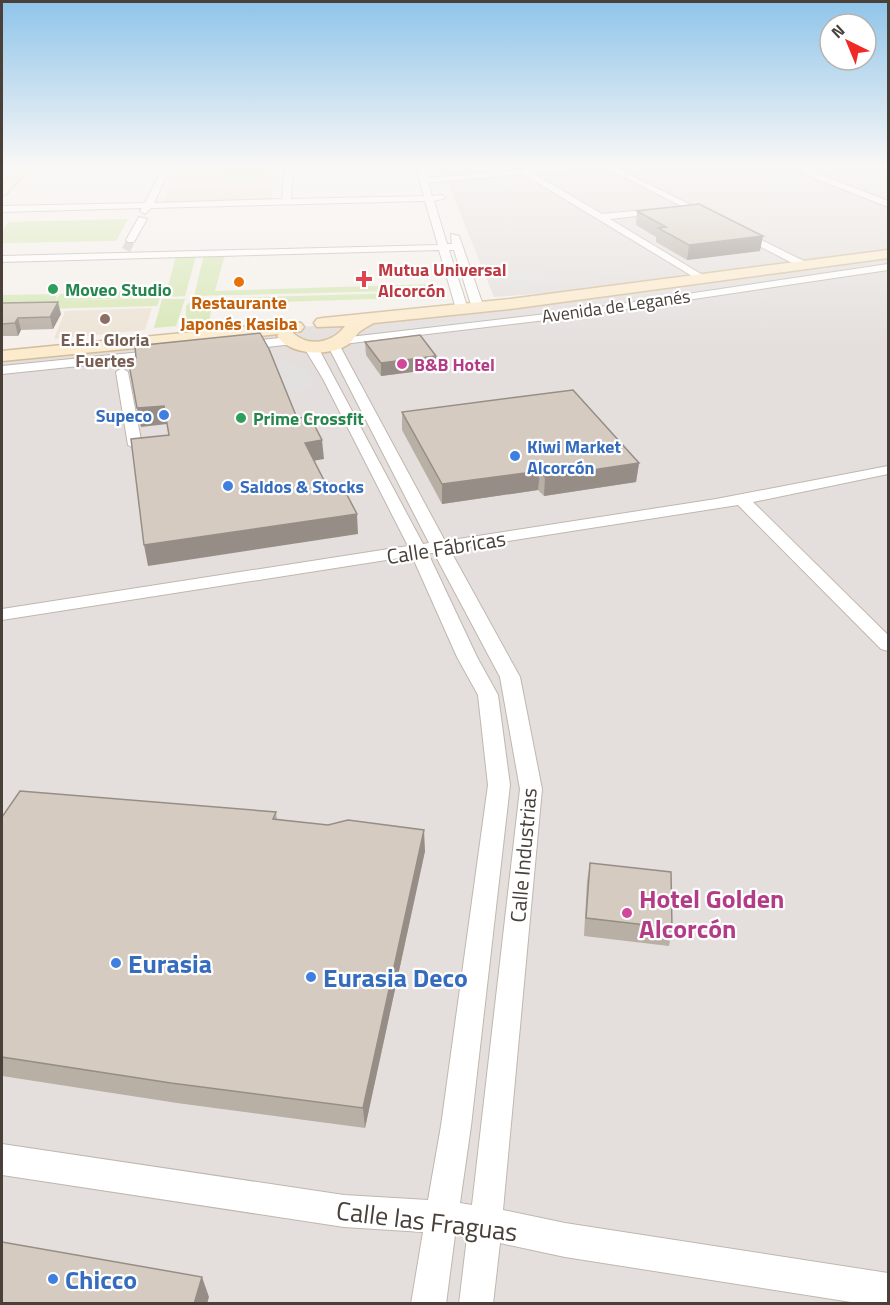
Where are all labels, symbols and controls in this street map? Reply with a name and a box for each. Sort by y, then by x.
north arrow [818,12,878,72]
text: N [826,18,850,44]
place label: Mutua Universal Alcorcón [378,256,507,304]
marker: Mutua Universal Alcorcón [355,270,373,288]
marker: Restaurante Japonés Kasiba [232,275,246,289]
place label: Moveo Studio [65,276,172,303]
marker: Moveo Studio [46,282,60,296]
street label: Avenida de Leganés [540,282,692,330]
place label: Restaurante Japonés Kasiba [180,289,298,337]
marker: E.E.I. Gloria Fuertes [98,312,112,326]
place label: E.E.I. Gloria Fuertes [61,326,149,374]
place label: B&B Hotel [414,351,495,378]
marker: B&B Hotel [395,357,409,371]
place label: Supeco [96,402,152,429]
place label: Prime Crossfit [253,405,364,432]
marker: Supeco [157,408,171,422]
marker: Prime Crossfit [234,411,248,425]
place label: Kiwi Market Alcorcón [527,433,621,481]
marker: Kiwi Market Alcorcón [508,449,522,463]
place label: Saldos & Stocks [240,473,364,500]
marker: Saldos & Stocks [221,479,235,493]
street label: Calle Fábricas [384,522,508,572]
street label: Calle Industrias [501,786,545,924]
place label: Hotel Golden Alcorcón [639,879,784,948]
marker: Hotel Golden Alcorcón [620,906,634,920]
place label: Eurasia [128,944,212,983]
marker: Eurasia [109,956,123,970]
place label: Eurasia Deco [323,958,468,997]
marker: Eurasia Deco [304,970,318,984]
street label: Calle las Fraguas [334,1191,520,1251]
place label: Chicco [65,1260,137,1299]
marker: Chicco [46,1272,60,1286]

